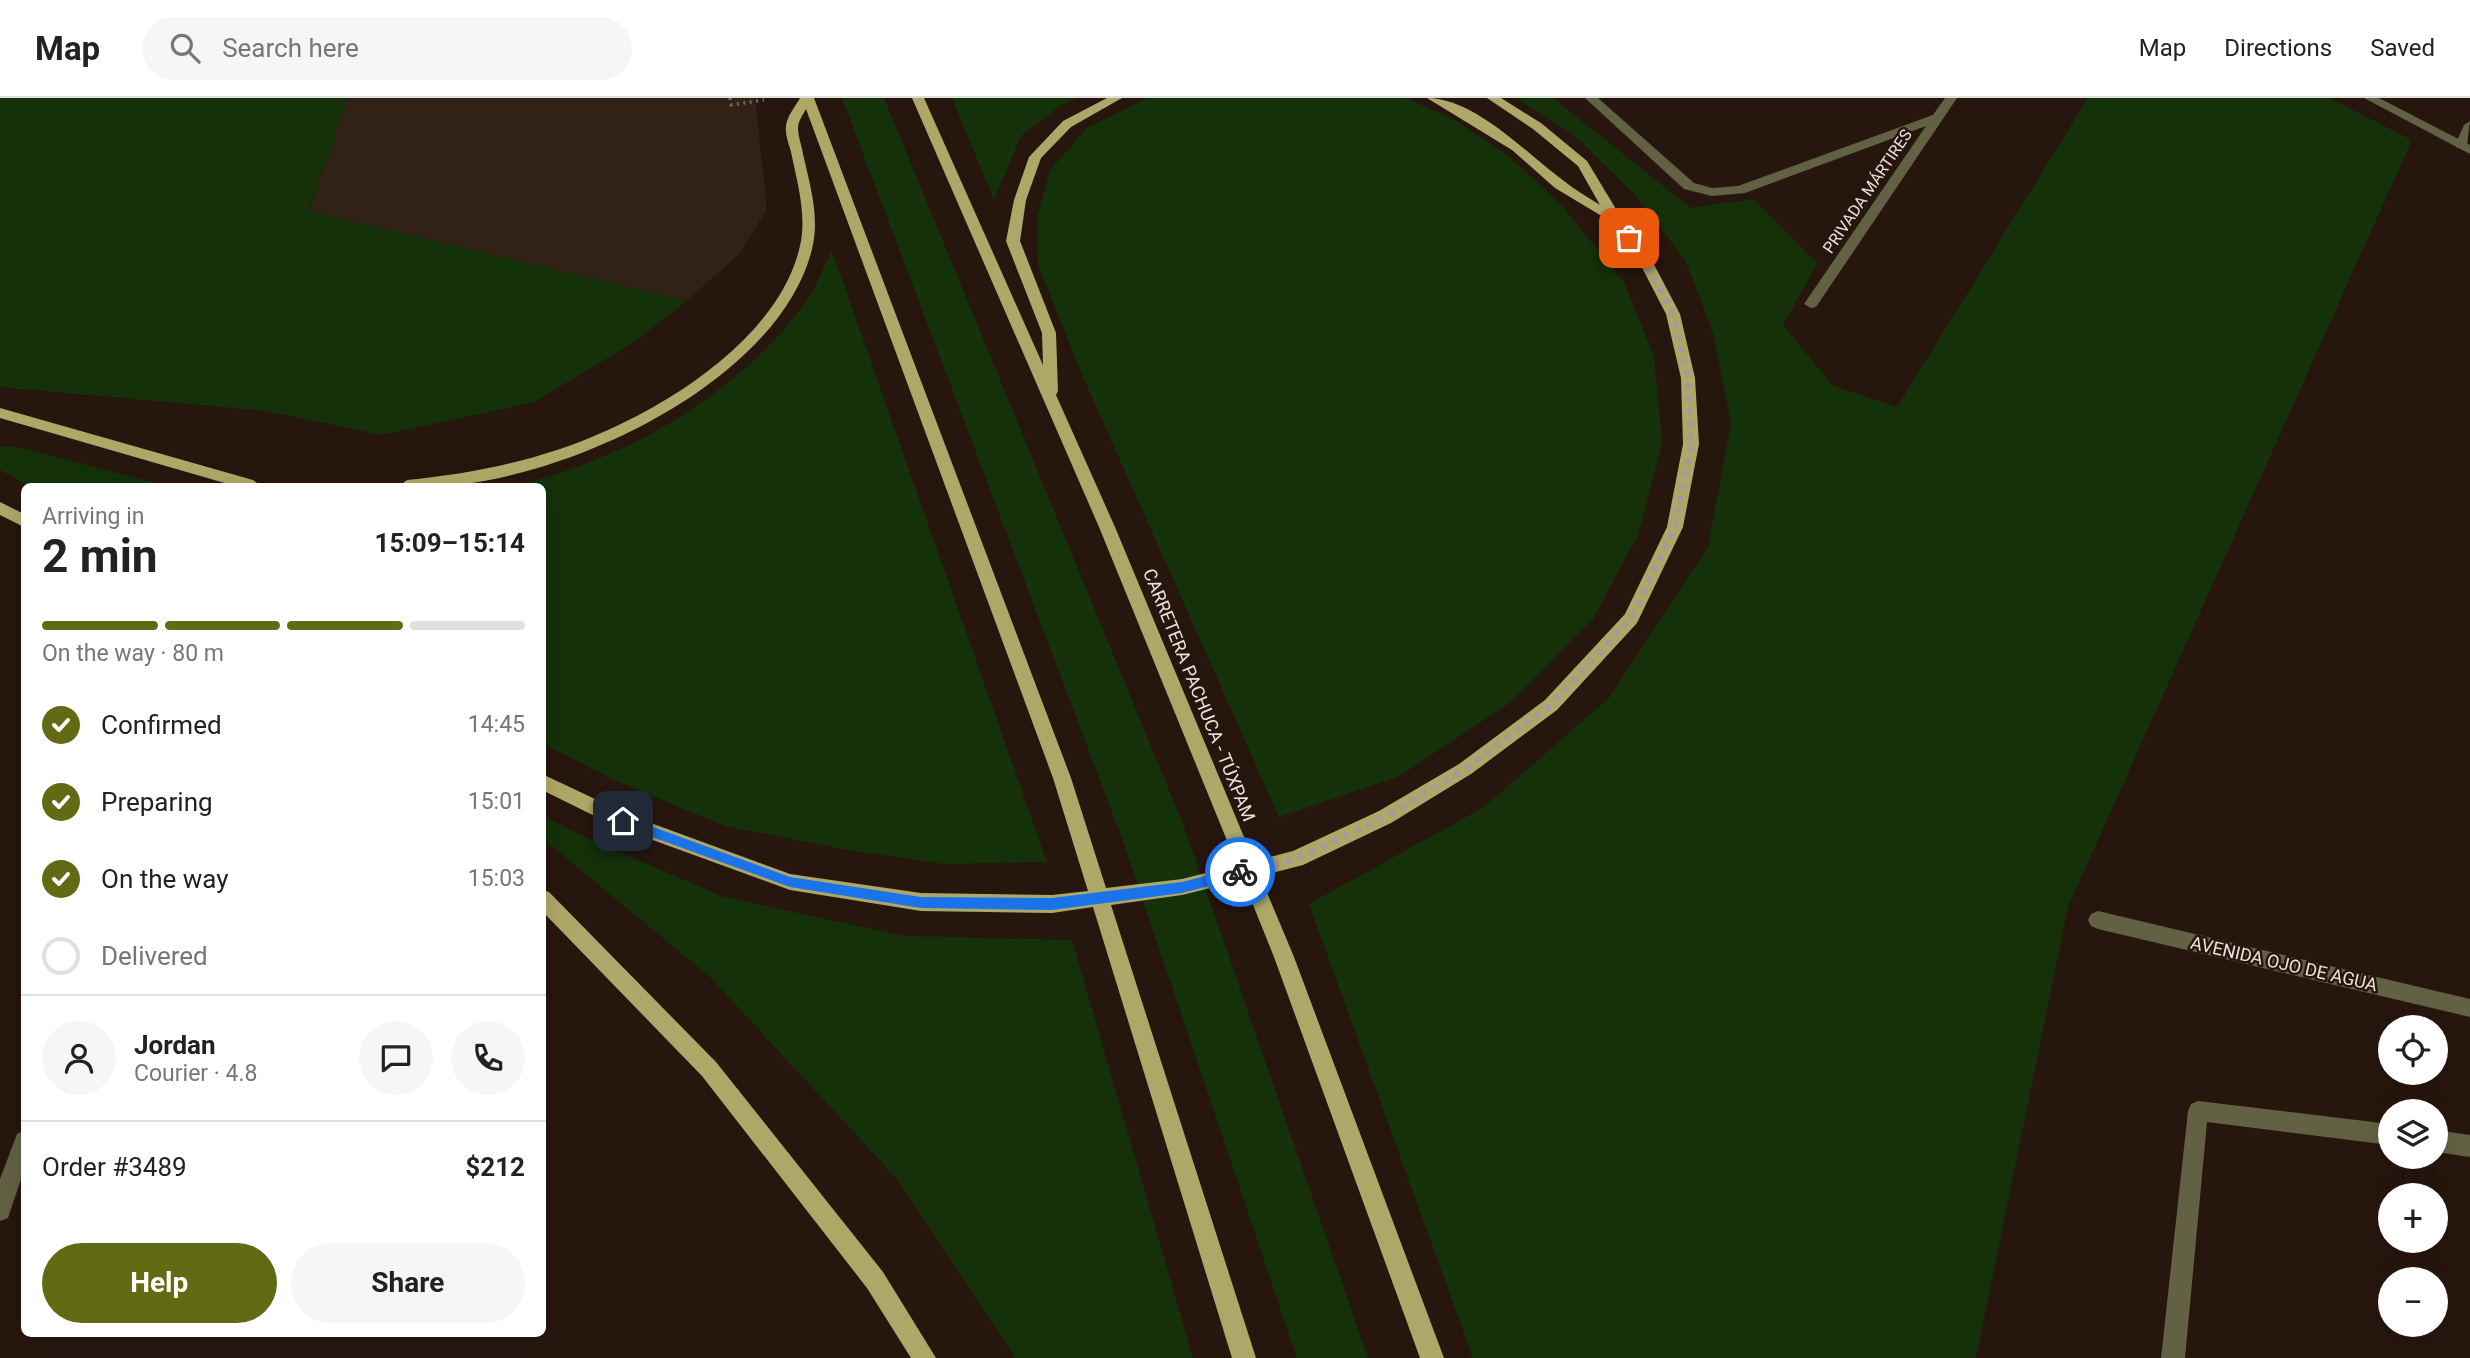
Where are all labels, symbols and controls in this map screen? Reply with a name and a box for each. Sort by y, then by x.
search box [142,17,632,80]
text: Map [35,29,100,68]
icon: search [166,29,204,67]
text: Search here [222,33,359,63]
text: Map [2139,34,2186,62]
text: Directions [2224,34,2332,62]
text: Saved [2370,34,2435,62]
street label: PRIVADA MÁRTIRES [1819,126,1916,257]
pin [1599,208,1659,268]
icon: bag [1610,219,1648,257]
text: Arriving in [42,503,145,530]
text: 15:09–15:14 [375,528,525,558]
text: 2 min [42,529,158,583]
street label: CARRETERA PACHUCA - TÚXPAM [1139,565,1260,824]
text: On the way · 80 m [42,640,224,667]
icon: check [42,706,80,744]
text: Confirmed [101,710,222,740]
text: 14:45 [468,711,525,738]
icon: check [42,783,80,821]
text: Preparing [101,787,213,817]
text: 15:01 [468,788,525,815]
pin [593,791,653,851]
icon: home [604,802,642,840]
courier [1205,837,1275,907]
icon: bike [1221,853,1259,891]
icon: check [42,860,80,898]
text: On the way [101,864,229,894]
text: 15:03 [468,865,525,892]
street label: AVENIDA OJO DE AGUA [2189,932,2380,995]
text: Delivered [101,941,208,971]
map controls [2378,1015,2448,1337]
button: locate [2378,1015,2448,1085]
button: person [42,1021,116,1095]
button: chat [359,1021,433,1095]
button: phone [451,1021,525,1095]
text: Jordan [134,1030,216,1060]
text: Courier · 4.8 [134,1060,257,1087]
button: layers [2378,1099,2448,1169]
text: Order #3489 [42,1152,187,1182]
text: $212 [465,1152,525,1182]
button: + [2378,1183,2448,1253]
button: Help [42,1243,277,1323]
button: Share [291,1243,525,1323]
button: − [2378,1267,2448,1337]

